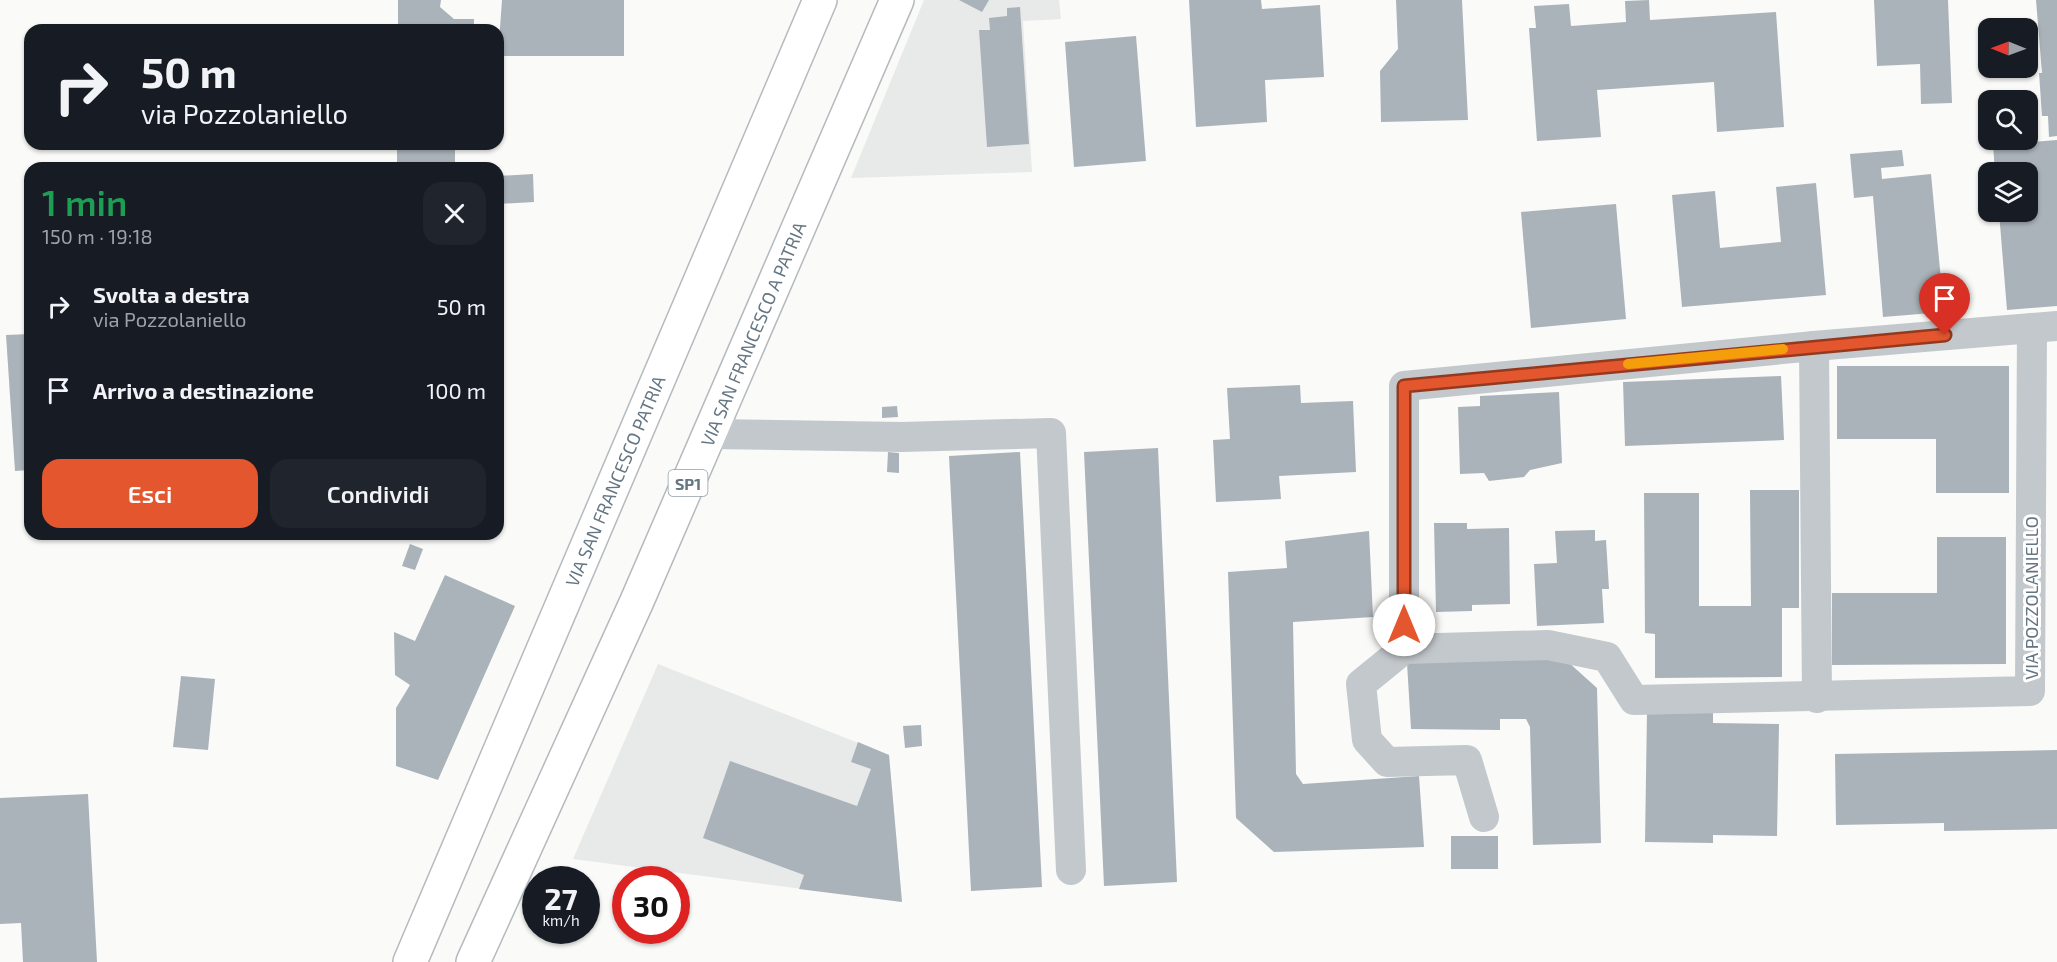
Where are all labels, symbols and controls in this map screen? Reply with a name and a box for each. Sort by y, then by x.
north arrow [1978,18,2038,78]
map controls [1978,18,2038,222]
text: 50 m [141,46,237,96]
icon: right [42,48,120,126]
button: search [1978,90,2038,150]
text: via Pozzolaniello [141,97,348,129]
button: layers [1978,162,2038,222]
text: 1 min [42,180,127,223]
button: close [423,182,486,245]
street label: VIA SAN FRANCESCO A PATRIA [696,218,811,450]
text: 150 m · 19:18 [42,224,153,248]
pin [1919,273,1970,335]
text: Svolta a destra [93,281,250,307]
icon: arrive [1928,282,1961,315]
icon: right [42,290,75,323]
text: 50 m [437,293,486,319]
text: via Pozzolaniello [93,307,246,331]
street label: VIA SAN FRANCESCO PATRIA [560,371,670,590]
icon: arrive [42,374,75,407]
text: Arrivo a destinazione [93,377,314,403]
text: 100 m [427,377,486,403]
button: Esci [42,459,258,528]
button: Condividi [270,459,486,528]
road number: SP1 [668,470,708,496]
street label: VIA POZZOLANIELLO [2020,516,2042,680]
position arrow [1372,593,1436,657]
speed limit sign: 30 [612,866,690,944]
text: 27 [544,880,578,916]
text: km/h [542,911,580,929]

